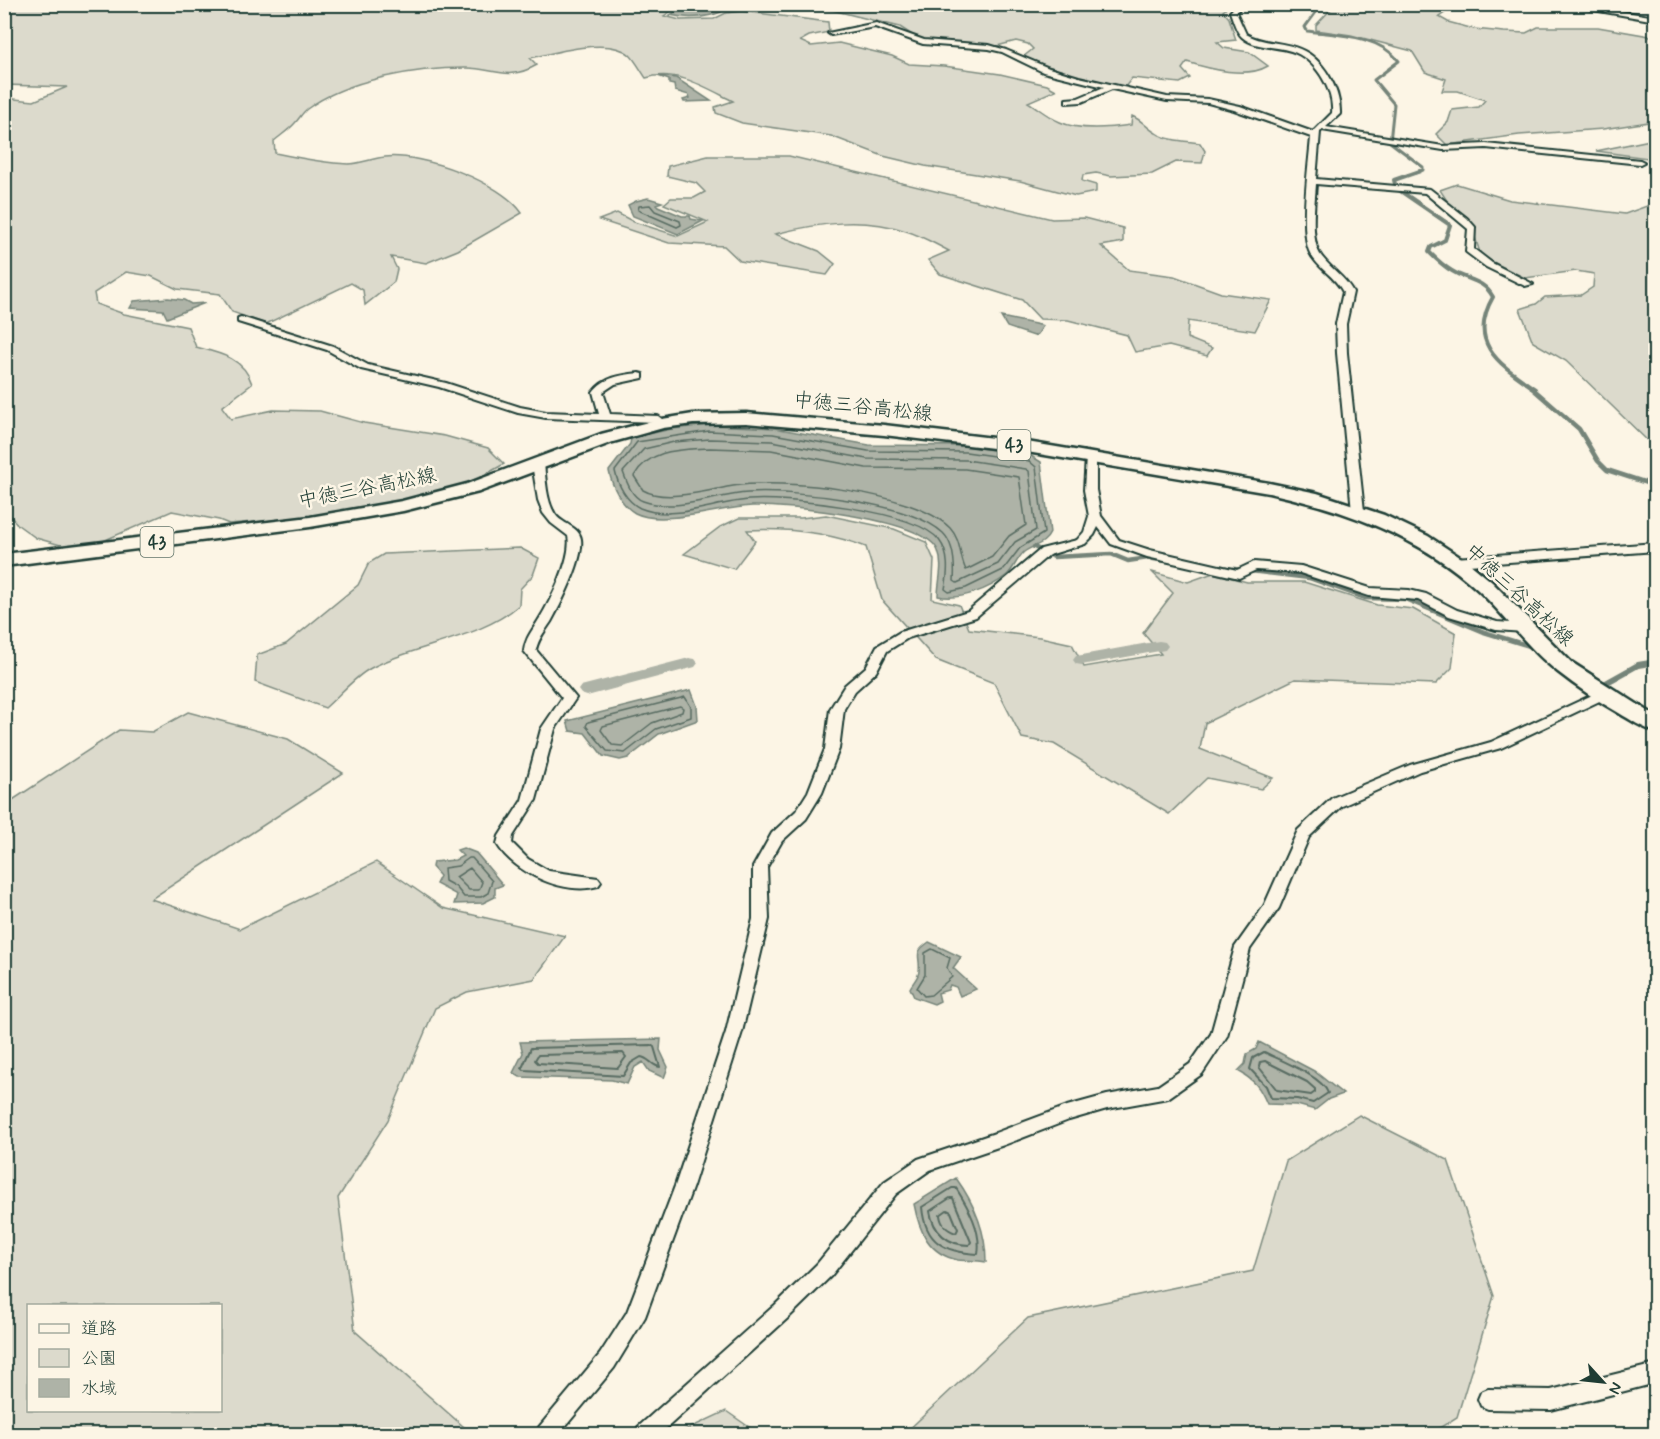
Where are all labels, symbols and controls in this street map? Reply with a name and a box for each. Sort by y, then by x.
street label: 中徳三谷高松線 [792,387,934,428]
road number: 43 [998,430,1030,460]
street label: 中徳三谷高松線 [296,462,439,515]
road number: 43 [140,527,174,557]
street label: 中徳三谷高松線 [1459,537,1579,653]
legend [27,1304,222,1412]
text: 道路 [81,1317,117,1341]
text: 公園 [81,1347,117,1371]
north arrow [1573,1352,1633,1412]
text: 水域 [81,1377,117,1401]
text: N [1603,1379,1627,1398]

